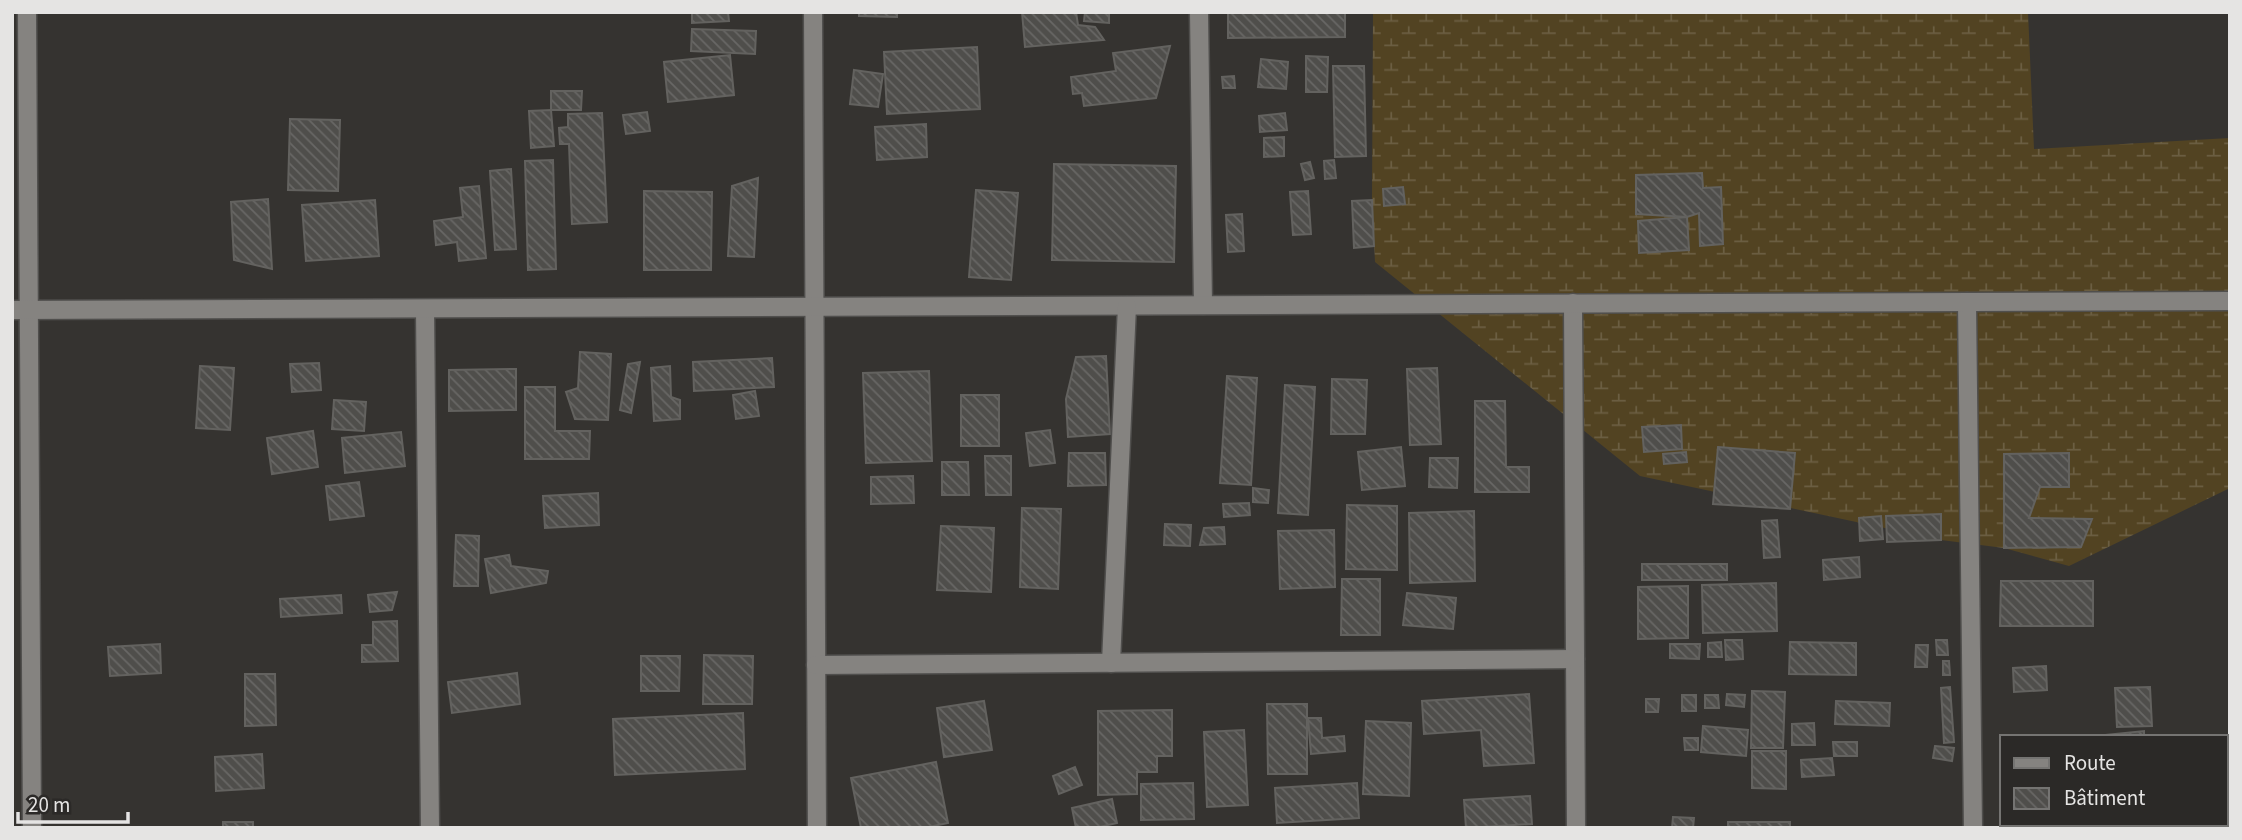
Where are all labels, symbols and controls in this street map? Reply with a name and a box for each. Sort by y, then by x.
legend [2000,735,2228,826]
text: Route [2064,748,2116,778]
scale bar [18,780,128,824]
text: Bâtiment [2064,783,2145,813]
text: 20 m [28,790,70,820]

